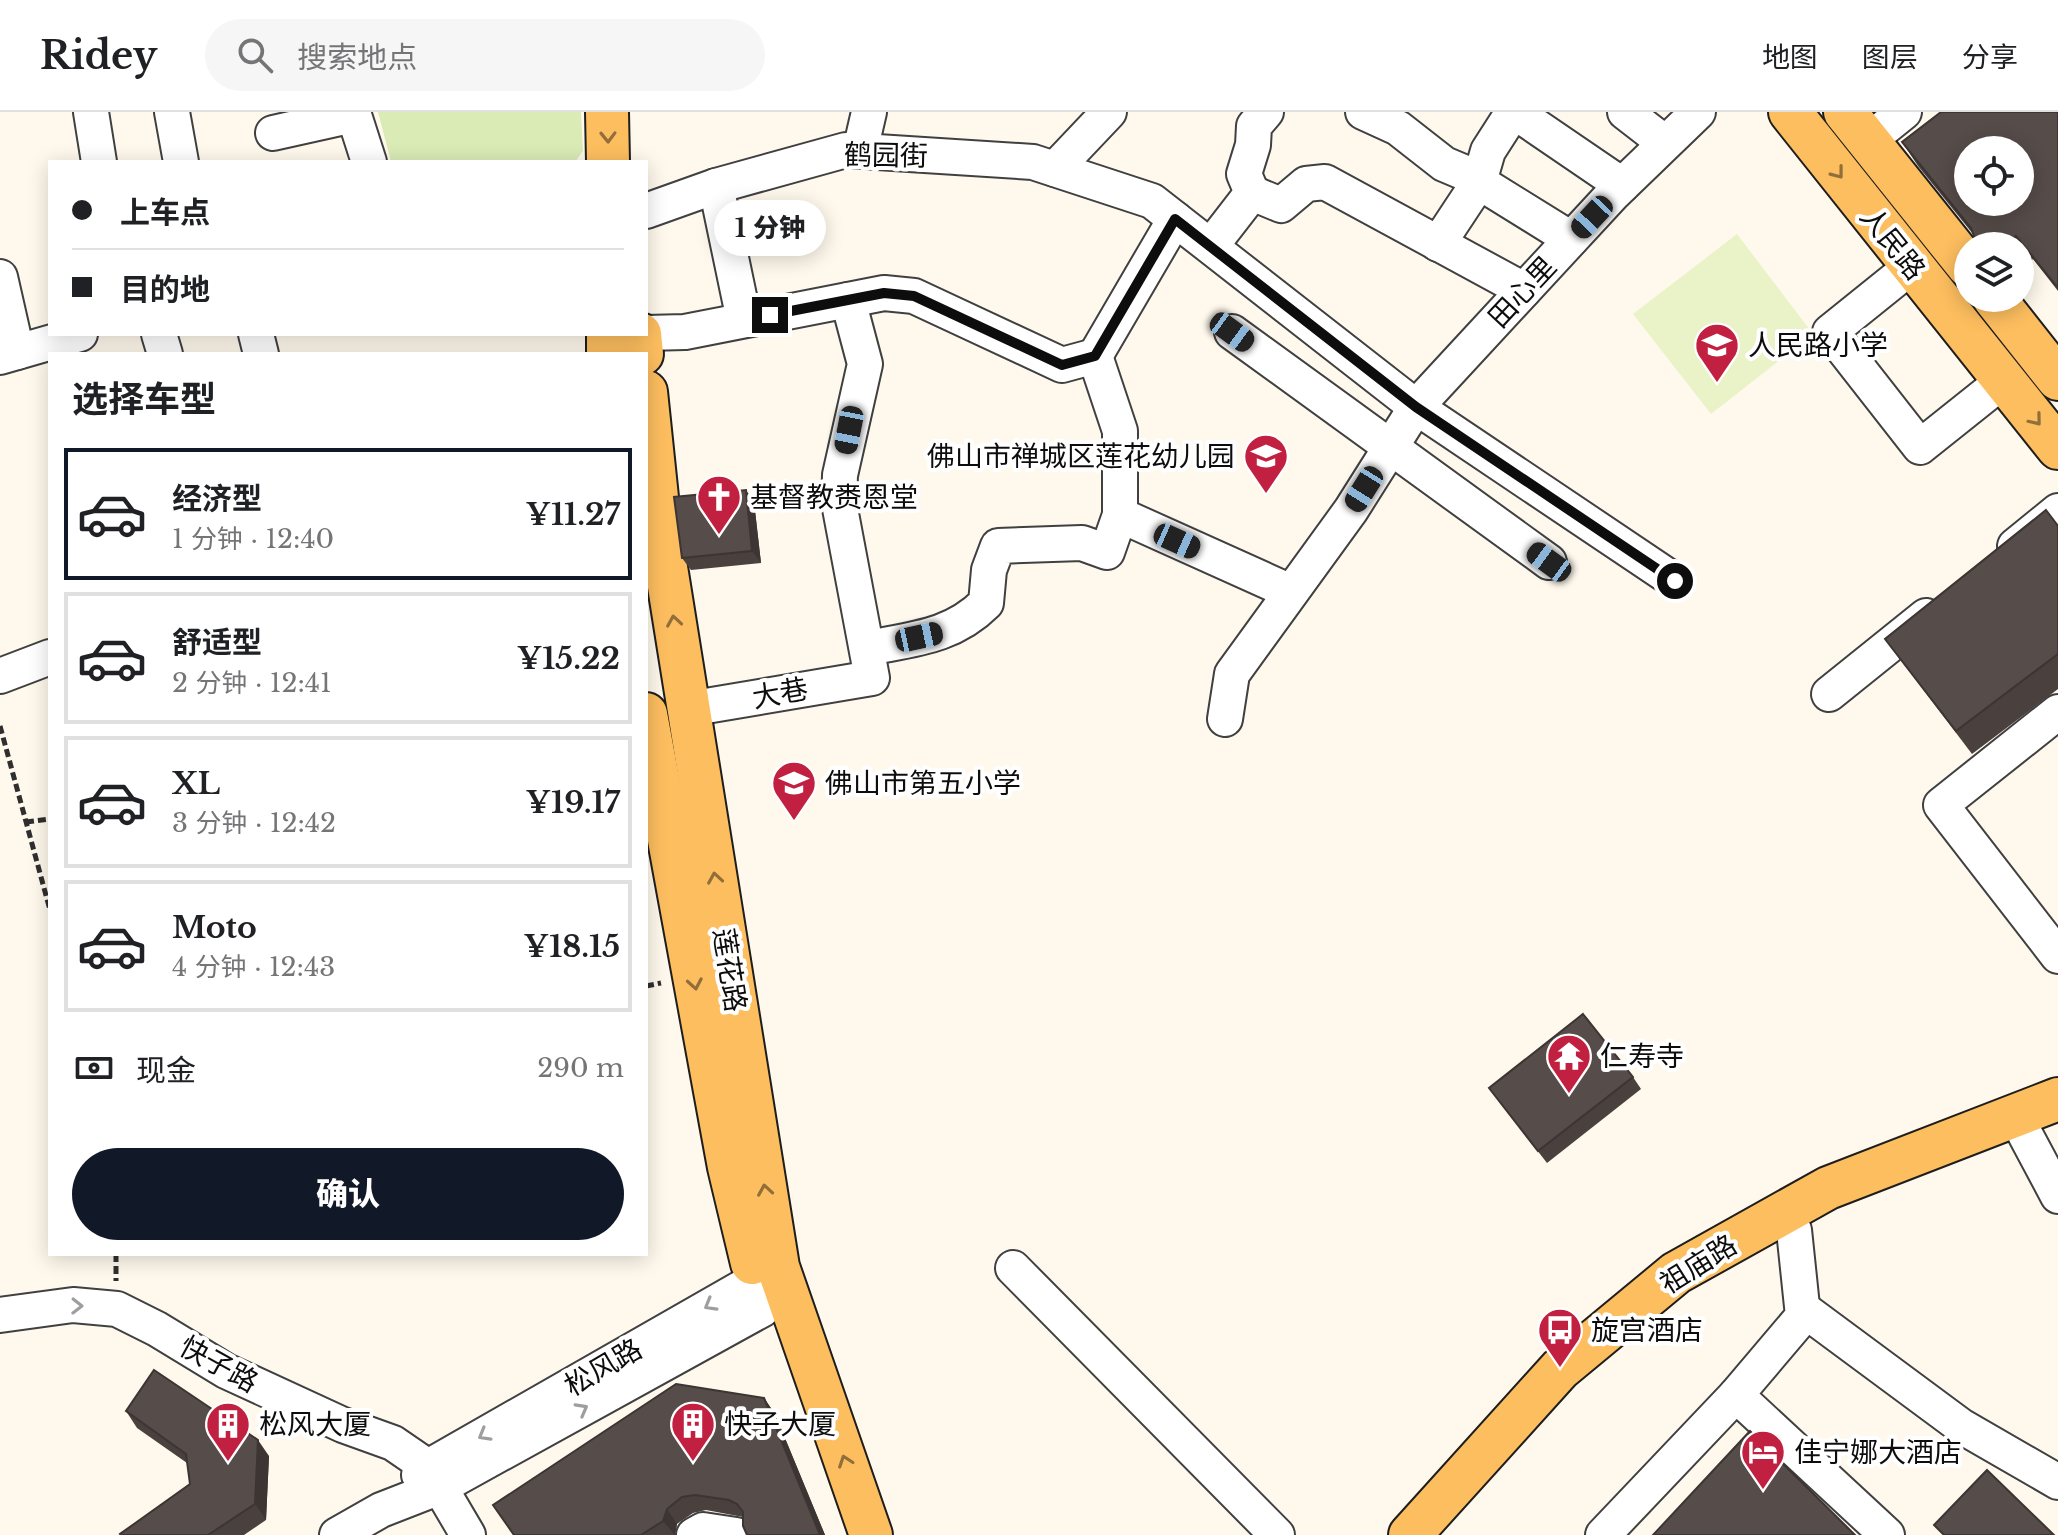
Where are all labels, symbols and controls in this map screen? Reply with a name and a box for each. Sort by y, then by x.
search box [205,19,765,91]
text: Ridey [40,32,157,79]
icon: search [233,33,277,77]
text: 搜索地点 [297,39,417,76]
text: 地图 [1762,40,1818,75]
text: 图层 [1862,40,1918,75]
text: 分享 [1962,40,2018,75]
one-way arrow [599,131,617,144]
map controls [1954,136,2034,312]
button: locate [1954,136,2034,216]
street label: 鹤园街 [844,137,928,174]
one-way arrow [1829,164,1843,179]
car [1567,191,1617,243]
text: 上车点 [120,194,210,231]
callout: 1 分钟 [714,199,826,255]
street label: 人民路 [1853,200,1933,287]
text: 1 分钟 [735,212,805,244]
button: layers [1954,232,2034,312]
street label: 田心里 [1481,250,1564,335]
text: 目的地 [120,271,210,308]
route end [752,297,788,333]
car [1206,308,1258,356]
school or university icon: 人民路小学 [1693,321,1741,384]
place label: 人民路小学 [1748,328,1888,363]
text: 选择车型 [72,377,216,422]
car [833,404,865,456]
one-way arrow [2026,411,2041,425]
school or university icon: 佛山市禅城区莲花幼儿园 [1242,432,1290,495]
place label: 佛山市禅城区莲花幼儿园 [927,439,1235,474]
car [1341,462,1387,516]
church icon: 基督教赉恩堂 [695,473,743,536]
icon: car [76,478,148,550]
text: 经济型 [172,480,262,517]
place label: 基督教赉恩堂 [750,480,918,515]
text: ¥11.27 [526,496,620,533]
car [1150,520,1204,562]
text: 1 分钟 · 12:40 [172,523,334,555]
car [1523,538,1575,586]
route start [1657,563,1693,599]
one-way arrow [666,614,683,628]
car [893,620,945,654]
icon: car [76,622,148,694]
text: 舒适型 [172,624,262,661]
text: ¥15.22 [517,640,620,677]
text: 2 分钟 · 12:41 [172,667,332,699]
street label: 大巷 [749,671,811,716]
school or university icon: 佛山市第五小学 [770,759,818,822]
text: XL [172,765,220,802]
icon: car [76,766,148,838]
place label: 佛山市第五小学 [825,766,1021,801]
text: ¥19.17 [526,784,620,821]
text: 3 分钟 · 12:42 [172,807,336,839]
one-way arrow [707,871,724,885]
text: Moto [172,909,257,946]
icon: car [76,910,148,982]
street label: 莲花路 [706,926,753,1014]
text: ¥18.15 [524,928,620,965]
text: 4 分钟 · 12:43 [172,951,335,983]
one-way arrow [686,977,703,991]
temple icon: 仁寿寺 [1545,1032,1593,1095]
place label: 仁寿寺 [1600,1039,1684,1074]
icon: cash [72,1046,116,1090]
text: 现金 [136,1052,196,1089]
text: 290 m [537,1052,624,1084]
button: 确认 [72,1148,624,1240]
one-way arrow [758,1183,775,1197]
street label: 祖庙路 [1653,1227,1743,1302]
one-way arrow [704,1295,719,1311]
one-way arrow [71,1298,84,1315]
bus stop icon: 旋宫酒店 [1536,1306,1584,1369]
place label: 旋宫酒店 [1591,1313,1703,1348]
street label: 快子路 [174,1329,264,1400]
street label: 松风路 [558,1331,648,1404]
building icon: 松风大厦 [204,1400,252,1463]
building icon: 快子大厦 [669,1400,717,1463]
one-way arrow [573,1403,588,1419]
place label: 松风大厦 [259,1407,371,1442]
place label: 快子大厦 [724,1407,836,1442]
one-way arrow [479,1425,493,1441]
hotel icon: 佳宁娜大酒店 [1739,1428,1787,1491]
place label: 佳宁娜大酒店 [1794,1435,1962,1470]
one-way arrow [838,1455,855,1469]

